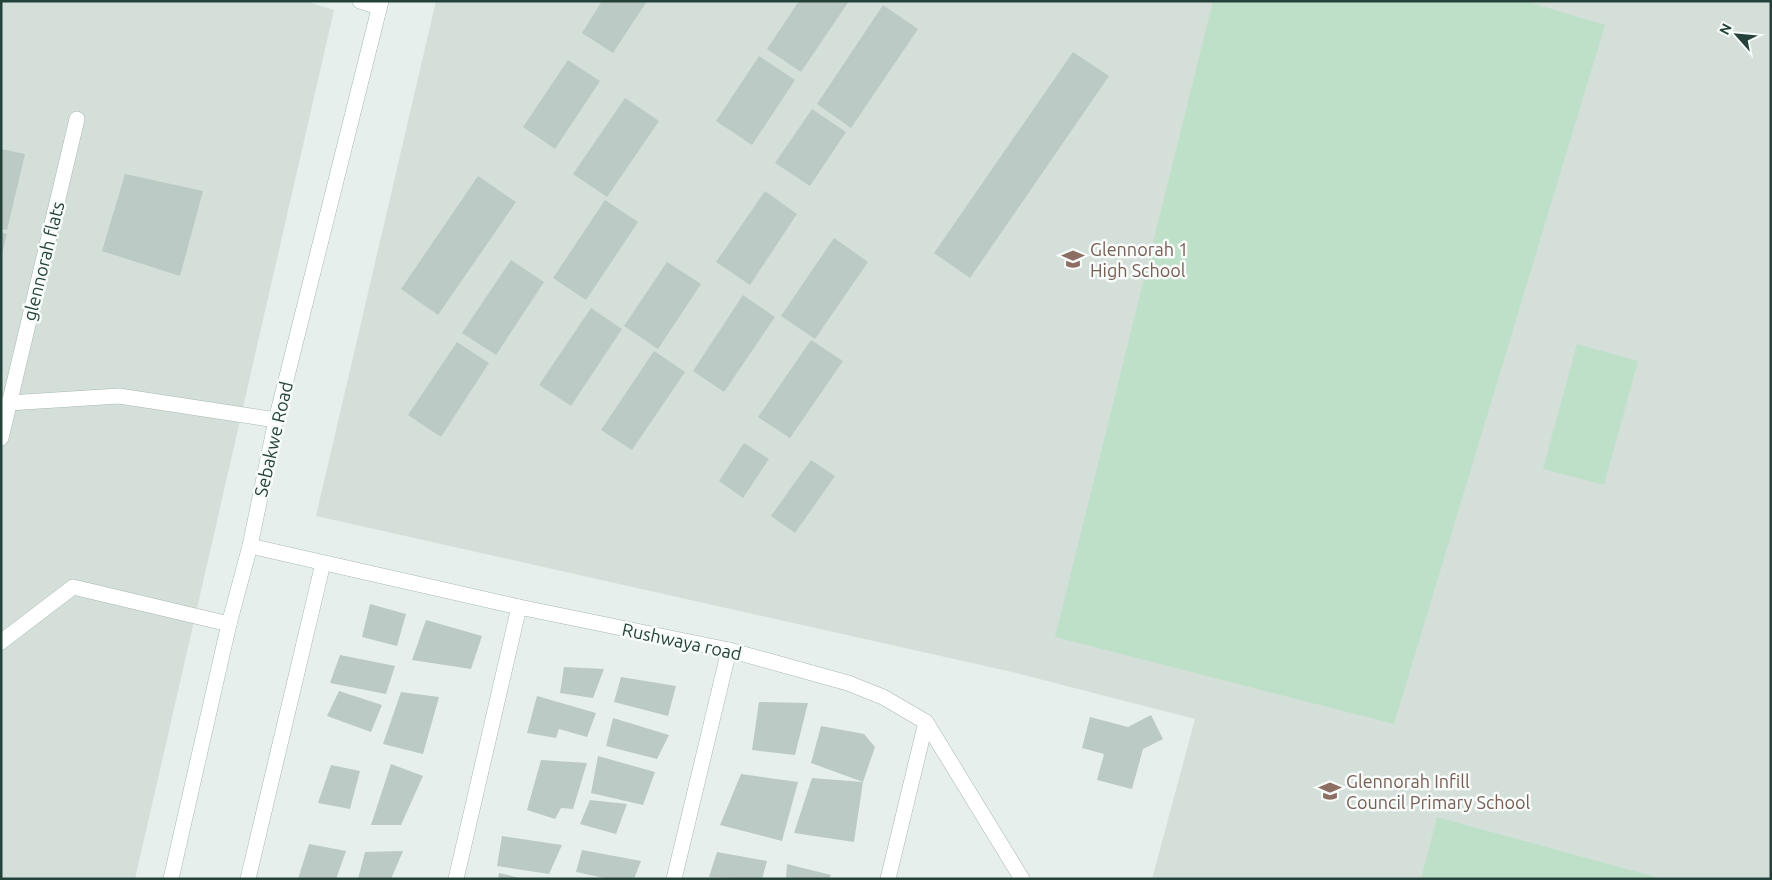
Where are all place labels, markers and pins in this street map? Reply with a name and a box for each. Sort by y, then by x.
place label: Glennorah 1 High School [1090,239,1188,280]
school or university icon: Glennorah 1 High School [1060,246,1086,272]
place label: Glennorah Infill Council Primary School [1346,771,1531,812]
school or university icon: Glennorah Infill Council Primary School [1317,778,1343,804]

